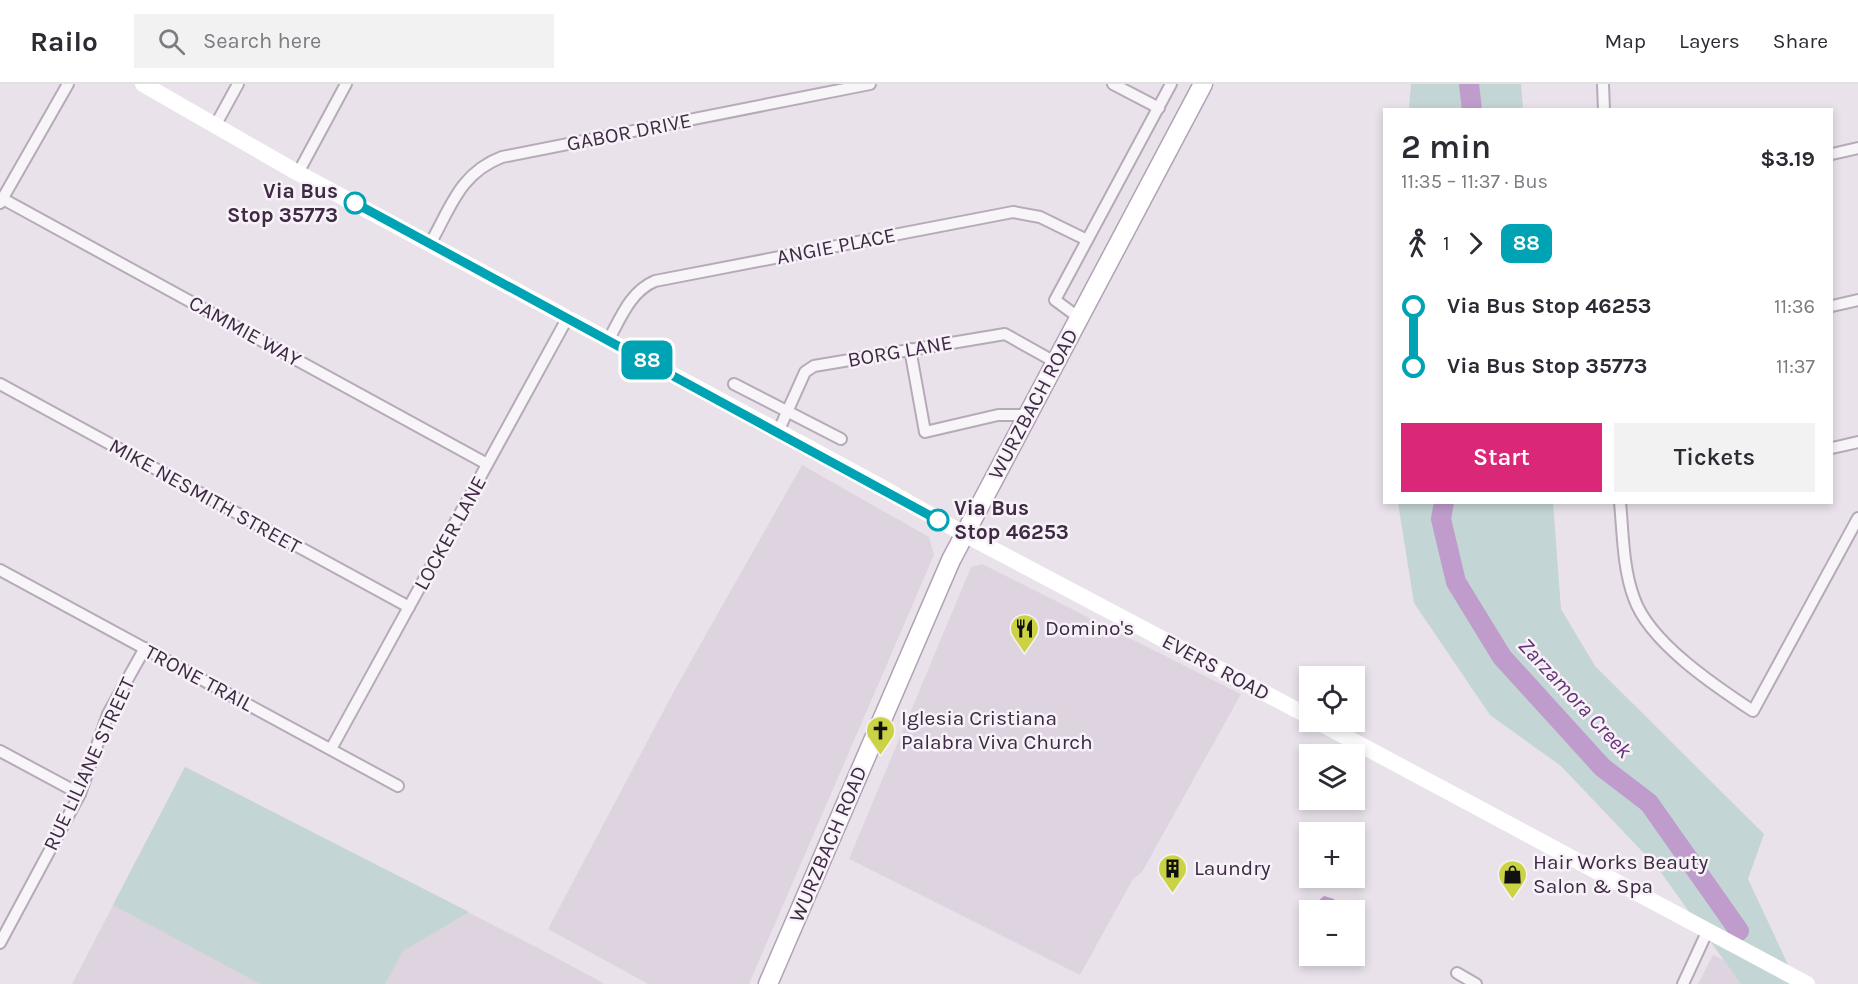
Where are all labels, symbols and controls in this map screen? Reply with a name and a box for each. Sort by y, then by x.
search box [134,14,554,68]
text: Railo [30,25,98,58]
icon: search [155,25,188,58]
text: Search here [203,28,321,54]
text: Map [1604,29,1646,53]
text: Layers [1679,29,1740,53]
text: Share [1773,29,1828,53]
street label: GABOR DRIVE [565,108,693,156]
text: 2 min [1401,128,1491,166]
text: $3.19 [1760,146,1815,172]
text: 11:35 – 11:37 · Bus [1401,170,1548,193]
place label: Via Bus Stop 35773 [227,179,338,227]
marker: Via Bus Stop 35773 [344,192,366,214]
street label: ANGIE PLACE [774,223,898,269]
icon: walk [1401,227,1434,260]
icon: forward [1459,227,1492,260]
text: 88 [1513,231,1540,255]
text: 1 [1443,232,1450,255]
street label: CAMMIE WAY [185,290,306,372]
text: Via Bus Stop 46253 [1447,293,1652,319]
text: 11:36 [1774,295,1815,318]
street label: WURZBACH ROAD [983,325,1083,483]
street label: BORG LANE [846,330,954,372]
line badge: 88 [620,340,674,380]
text: 88 [633,348,661,372]
text: Via Bus Stop 35773 [1447,353,1647,379]
text: 11:37 [1776,355,1815,378]
button: Start [1401,423,1602,492]
button: Tickets [1614,423,1815,492]
street label: MIKE NESMITH STREET [105,433,305,559]
street label: LOCKER LANE [409,472,491,594]
place label: Via Bus Stop 46253 [954,496,1069,544]
marker: Via Bus Stop 46253 [927,509,949,531]
restaurant icon: Domino's [1008,612,1040,654]
place label: Domino's [1045,616,1134,640]
street label: EVERS ROAD [1158,629,1274,705]
water label: Zarzamora Creek [1513,633,1638,764]
street label: TRONE TRAIL [141,639,257,717]
map controls [1299,666,1365,966]
button: locate [1299,666,1365,732]
street label: RUE LILIANE STREET [38,673,140,854]
place label: Iglesia Cristiana Palabra Viva Church [901,706,1093,754]
church icon: Iglesia Cristiana Palabra Viva Church [864,714,896,756]
button: layers [1299,744,1365,810]
street label: WURZBACH ROAD [784,762,872,926]
button: + [1299,822,1365,888]
place label: Hair Works Beauty Salon & Spa [1533,850,1708,898]
building icon: Laundry [1157,852,1189,894]
place label: Laundry [1194,856,1271,880]
shop icon: Hair Works Beauty Salon & Spa [1496,858,1528,900]
button: − [1299,900,1365,966]

